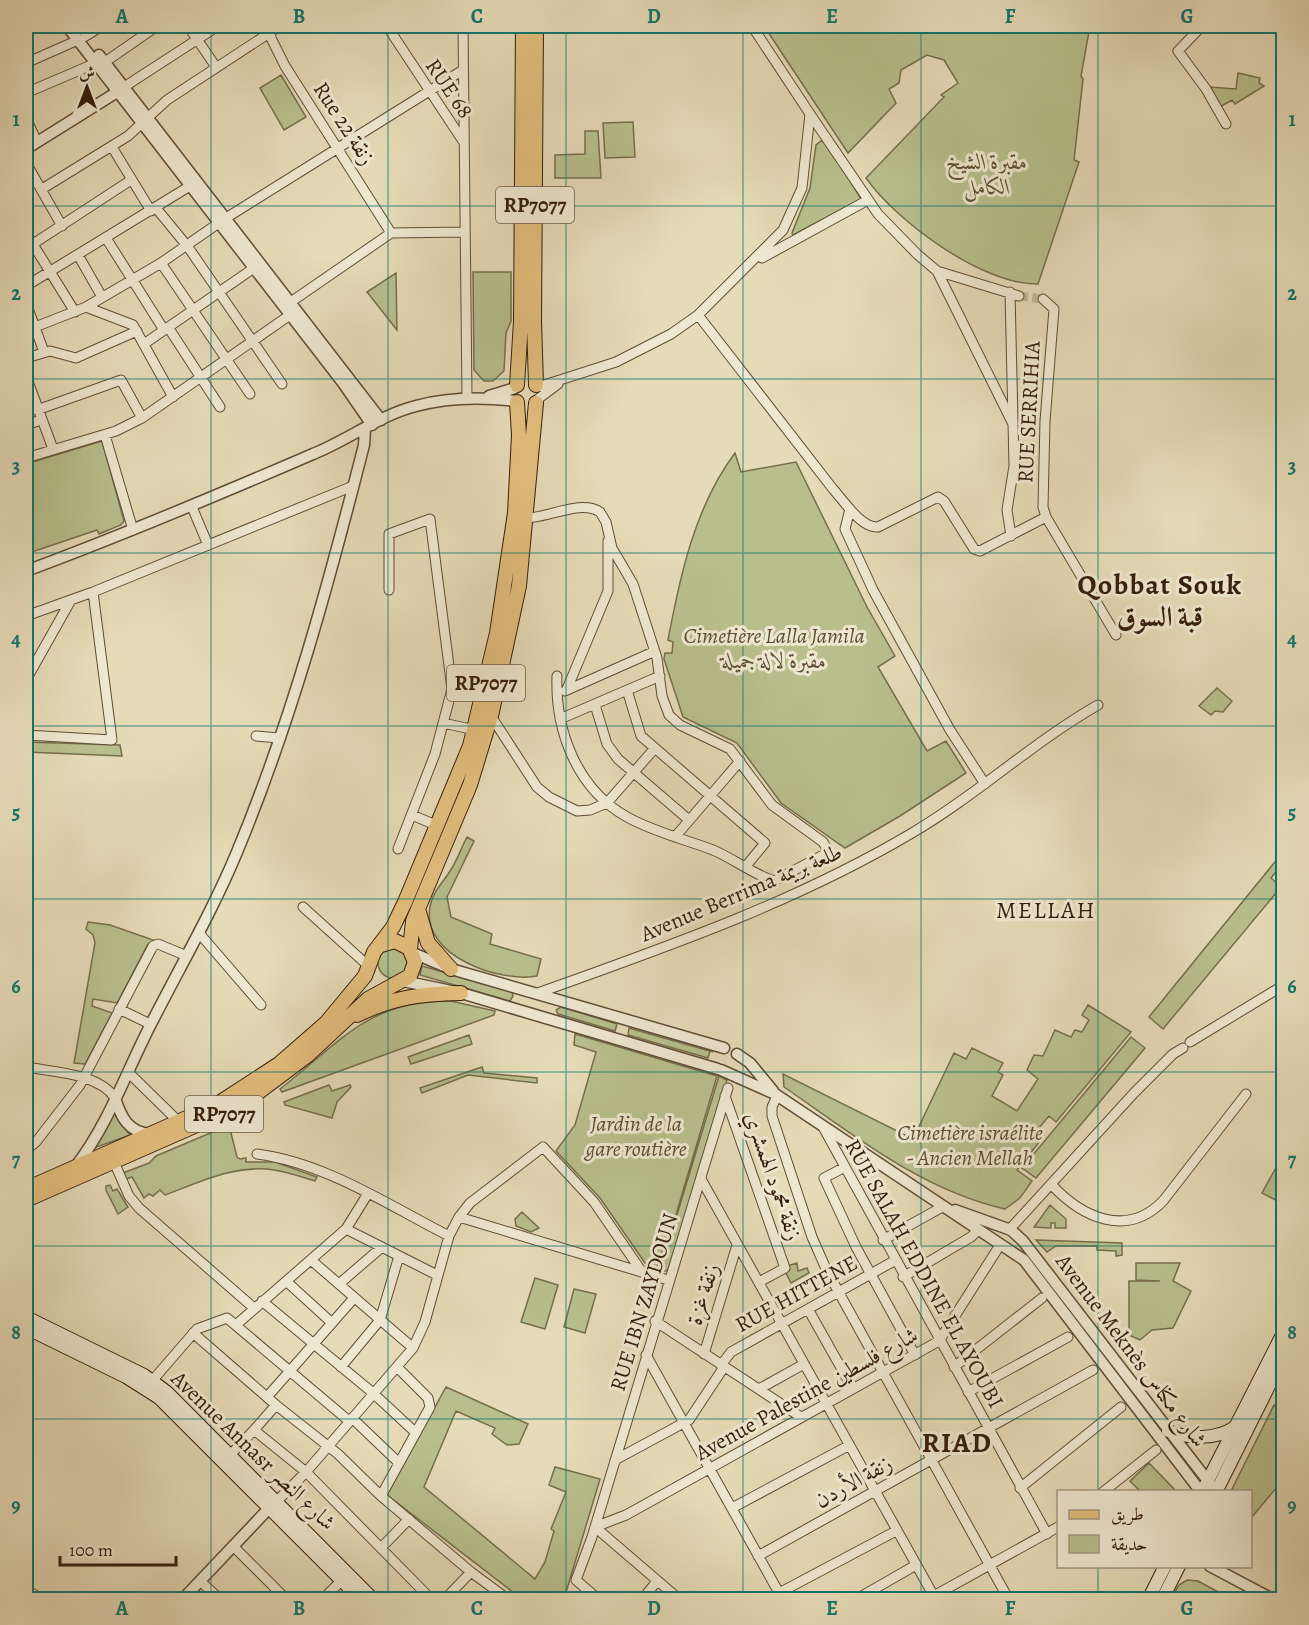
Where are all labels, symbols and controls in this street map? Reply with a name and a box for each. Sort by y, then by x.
text: A [115,3,129,30]
text: B [293,3,305,30]
text: C [471,3,483,30]
text: D [647,3,661,30]
text: E [826,3,838,30]
text: F [1005,3,1016,30]
text: G [1180,3,1194,30]
street label: RUE 68 [418,53,480,124]
north arrow [57,57,117,117]
text: ش [79,62,95,84]
street label: Rue 22 زنقة [306,76,382,171]
text: 1 [12,106,20,133]
text: 1 [1288,106,1296,133]
park label: مقبرة الشيخ الكامل [946,147,1028,202]
road number: RP7077 [496,187,574,223]
text: 2 [11,280,21,307]
text: 2 [1287,280,1297,307]
street label: RUE SERRIHIA [1010,339,1048,484]
text: 3 [12,453,20,480]
text: 3 [1288,453,1296,480]
district label: Qobbat Souk قبة السوق [1077,566,1243,636]
park label: Cimetière Lalla Jamila مقبرة لالة جميلة [683,621,865,676]
text: 4 [11,626,21,653]
text: 4 [1287,626,1297,653]
road number: RP7077 [447,665,525,701]
text: 5 [12,799,20,826]
text: 5 [1288,799,1296,826]
street label: Avenue Berrima طلعة بريمة [635,837,847,949]
district label: MELLAH [996,894,1096,926]
text: 6 [11,973,21,1000]
text: 6 [1287,973,1297,1000]
road number: RP7077 [185,1096,263,1132]
street label: زنقة محمود الهمشري [735,1108,809,1245]
park label: Jardin de la gare routière [583,1109,687,1164]
park label: Cimetière israélite - Ancien Mellah [897,1118,1043,1173]
street label: RUE SALAH EDDINE EL AYOUBI [837,1133,1011,1414]
text: 7 [12,1146,21,1173]
text: 7 [1288,1146,1297,1173]
street label: RUE IBN ZAYDOUN [603,1210,685,1395]
street label: Avenue Meknès شارع مكناس [1046,1247,1214,1455]
street label: RUE HITTENE [730,1248,863,1340]
street label: زنقة غزة [679,1260,727,1329]
text: 8 [11,1319,21,1346]
text: 8 [1287,1319,1297,1346]
street label: Avenue Palestine شارع فلسطين [689,1320,925,1471]
street label: Avenue Annasr شارع النصر [162,1363,342,1539]
district label: RIAD [922,1424,992,1462]
street label: زنقة الأردن [809,1447,898,1515]
legend [1057,1490,1252,1568]
text: 9 [11,1492,21,1519]
text: 9 [1287,1492,1297,1519]
text: طريق [1111,1502,1144,1526]
scale bar [60,1529,176,1567]
text: حديقة [1111,1532,1147,1556]
text: 100 m [69,1538,113,1562]
text: A [115,1595,129,1622]
text: B [293,1595,305,1622]
text: C [471,1595,483,1622]
text: D [647,1595,661,1622]
text: E [826,1595,838,1622]
text: F [1005,1595,1016,1622]
text: G [1180,1595,1194,1622]

